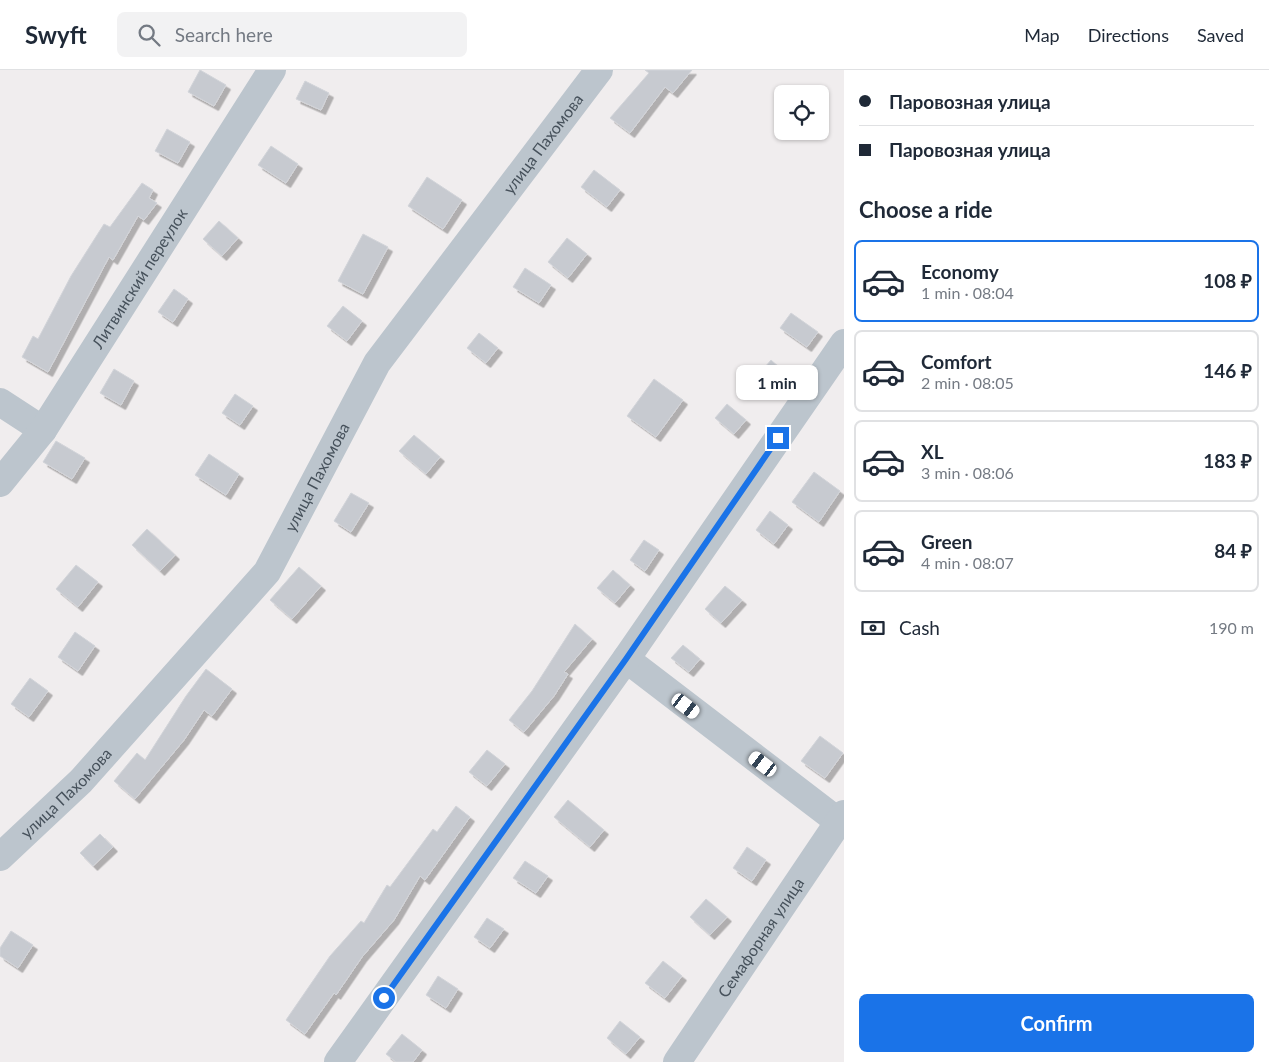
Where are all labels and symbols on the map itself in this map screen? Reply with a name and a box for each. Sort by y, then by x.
street label: улица Пахомова [499,90,587,197]
street label: Литвинский переулок [87,204,191,353]
callout: 1 min [737,366,819,400]
street label: улица Пахомова [280,419,353,535]
route end [767,427,789,449]
car [669,691,702,721]
street label: улица Пахомова [16,744,115,842]
car [746,749,779,779]
street label: Семафорная улица [713,874,807,1001]
route start [373,987,395,1009]

